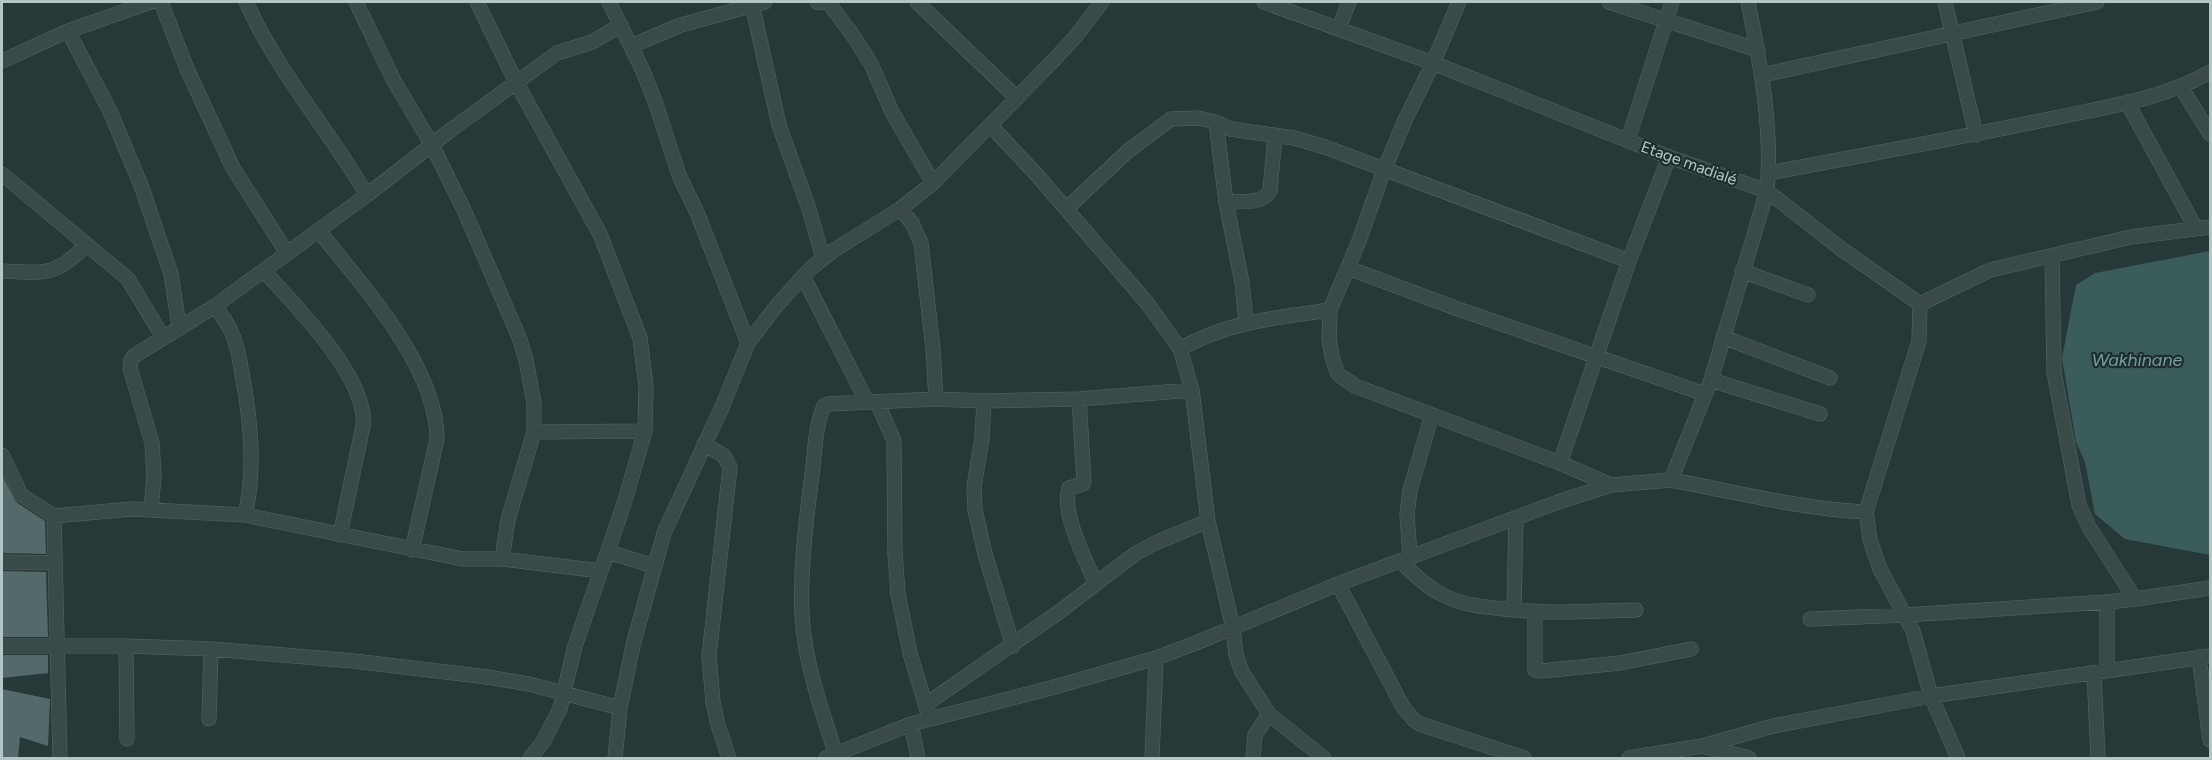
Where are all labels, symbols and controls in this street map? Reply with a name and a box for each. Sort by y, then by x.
street label: Etage madialé [1638,137,1740,189]
water label: Wakhinane [2092,349,2182,371]

